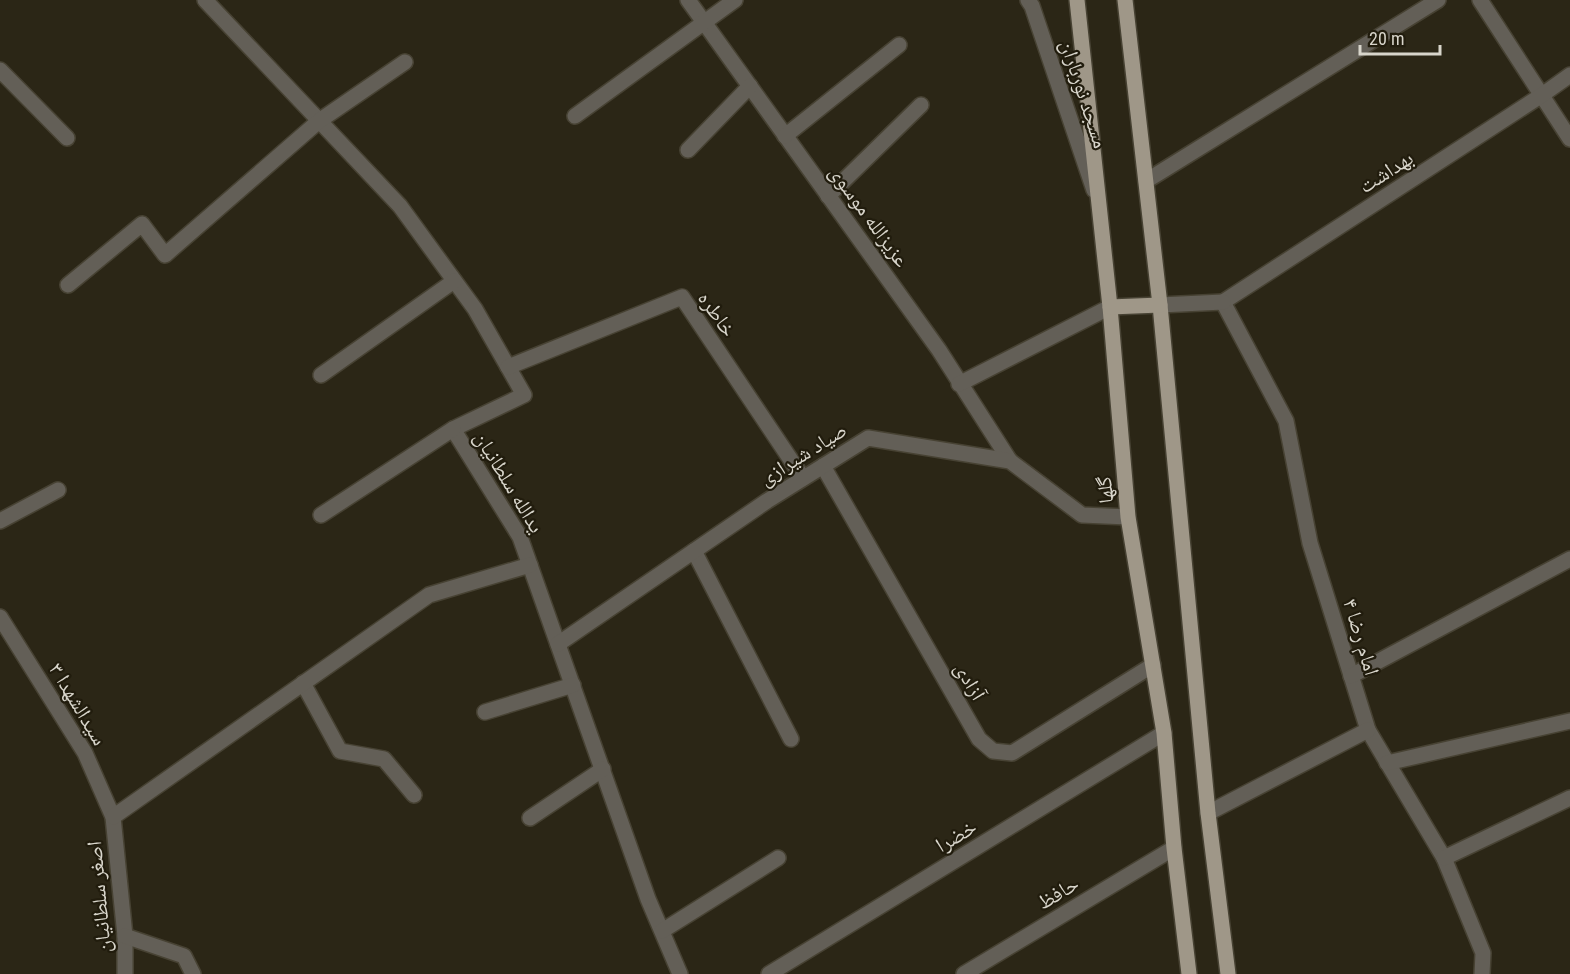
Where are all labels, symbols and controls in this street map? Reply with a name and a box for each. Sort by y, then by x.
scale bar [1360,18,1440,56]
text: 20 m [1369,28,1404,49]
street label: مسجد نورباران [1055,37,1113,151]
street label: بهداشت [1354,146,1418,198]
street label: عزیزالله موسوی [824,161,914,272]
street label: خاطره [693,287,741,341]
street label: صیاد شیرازی [755,418,851,490]
street label: یدالله سلطانیان [469,427,549,537]
street label: گلها [1092,475,1118,505]
street label: امام رضا ۴ [1336,596,1384,679]
street label: سیدالشهدا ۳ [44,658,112,750]
street label: آزادی [950,658,991,705]
street label: خضرا [931,815,981,857]
street label: اصغر سلطانیان [82,840,116,954]
street label: حافظ [1033,871,1083,915]

